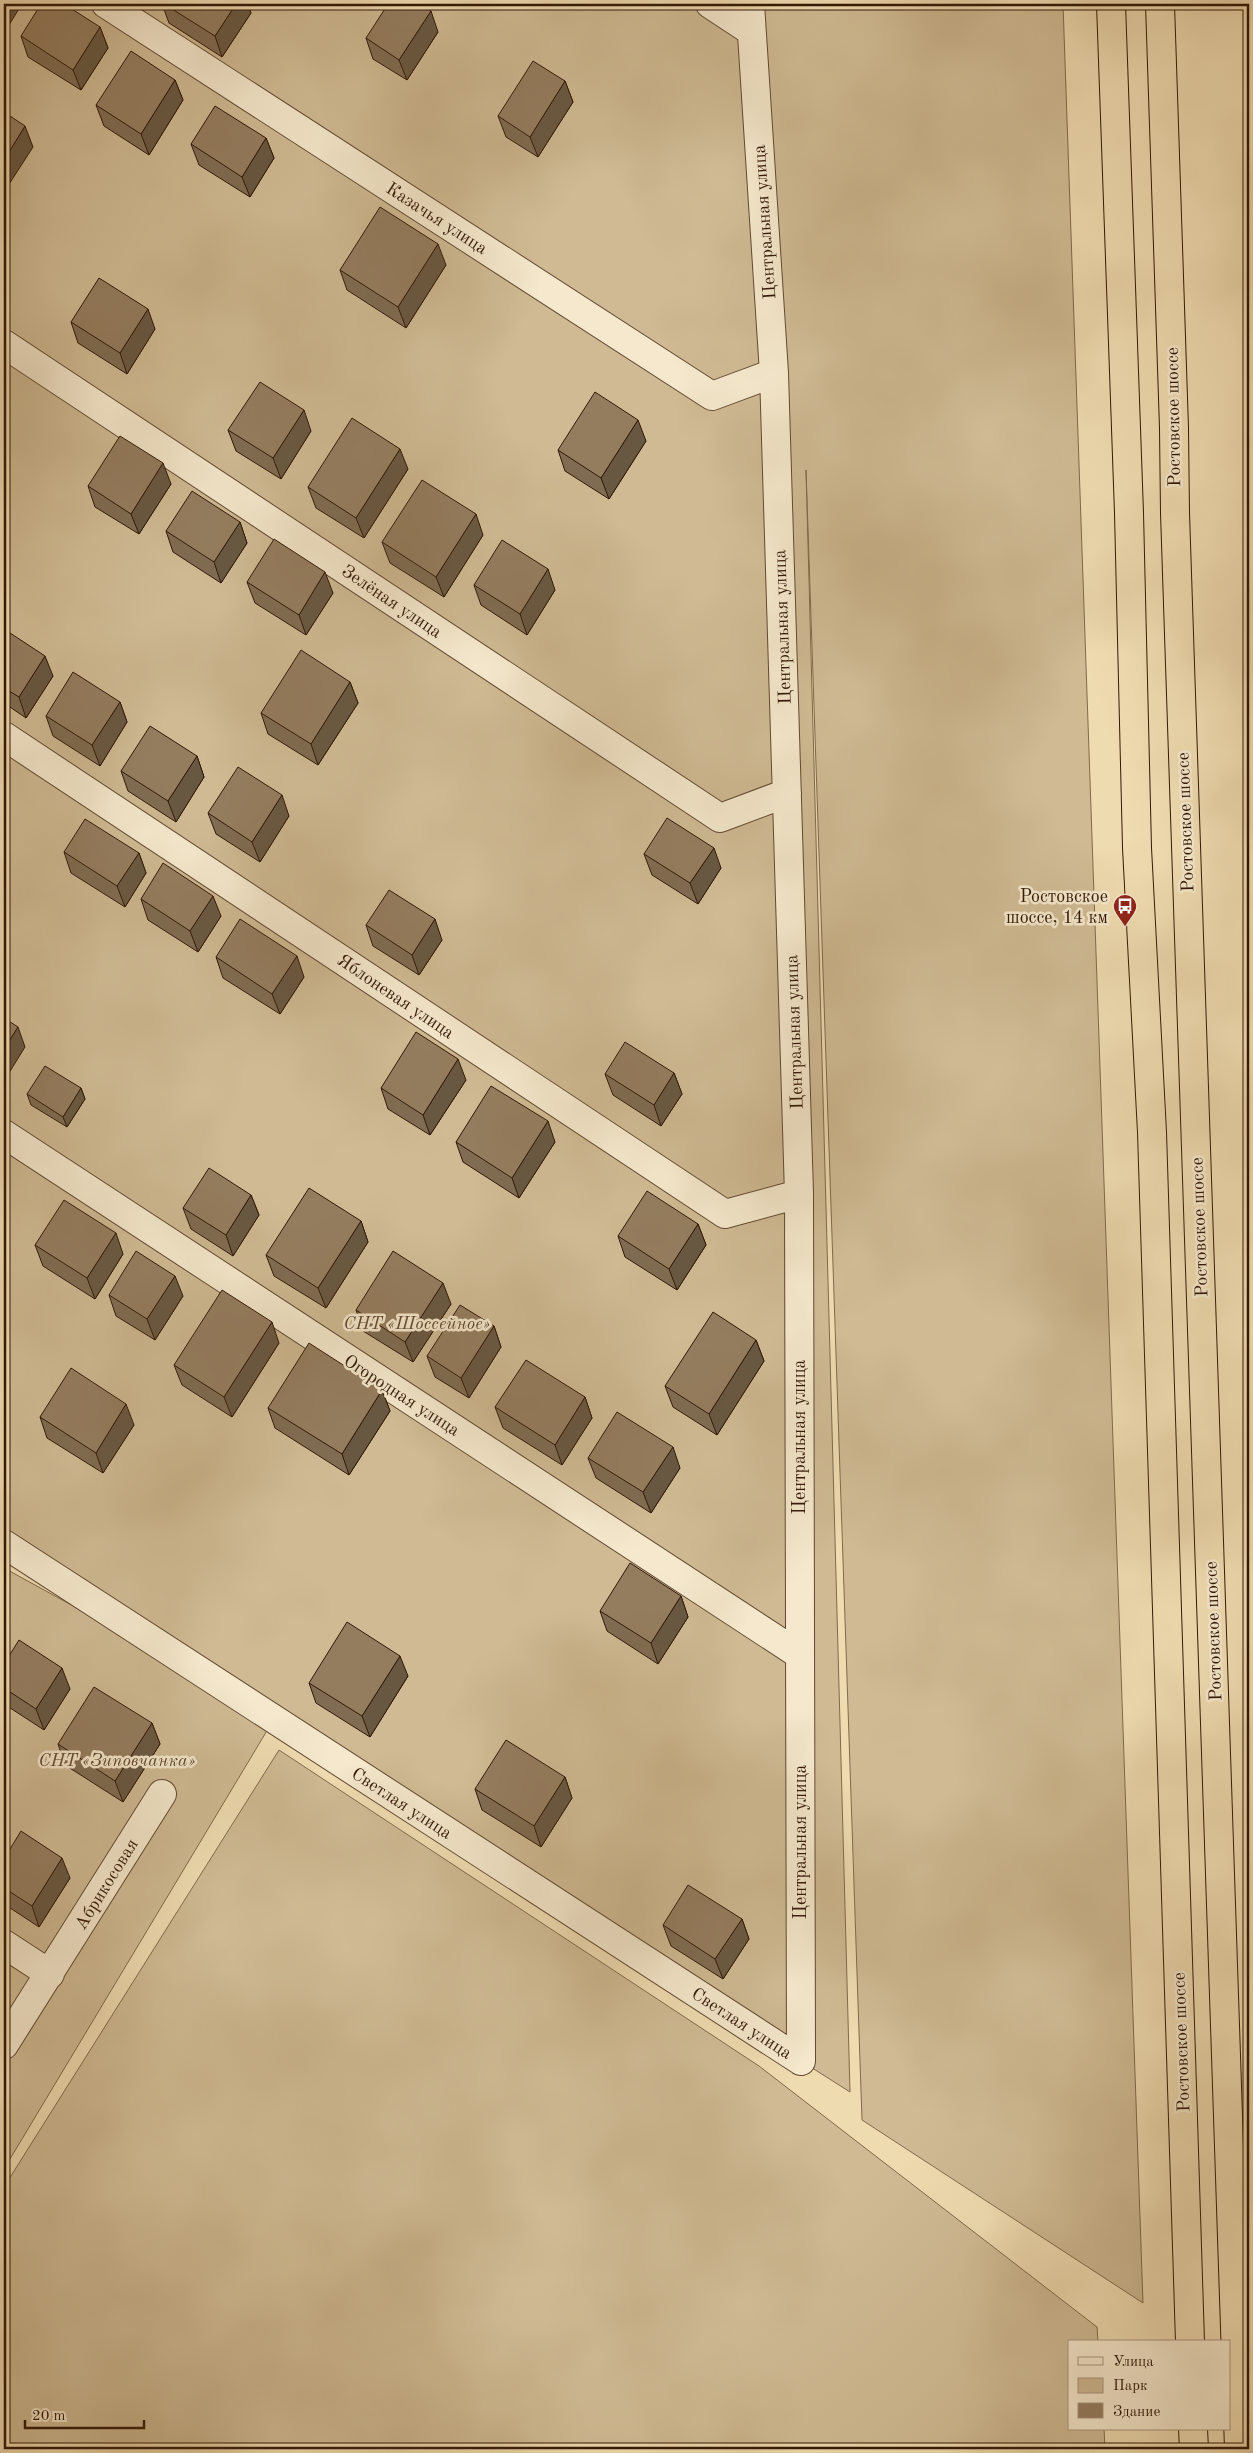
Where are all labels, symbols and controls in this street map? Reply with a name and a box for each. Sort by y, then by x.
street label: Центральная улица [751,144,779,300]
street label: Казачья улица [383,180,490,258]
street label: Ростовское шоссе [1164,347,1184,487]
street label: Центральная улица [771,549,795,705]
street label: Зелёная улица [338,562,445,642]
street label: Ростовское шоссе [1175,752,1197,892]
place label: Ростовское шоссе, 14 км [1006,888,1108,927]
bus stop icon: Ростовское шоссе, 14 км [1112,893,1138,927]
street label: Яблоневая улица [334,951,457,1043]
street label: Центральная улица [783,954,807,1110]
street label: Ростовское шоссе [1189,1157,1211,1297]
park label: СНТ «Шоссейное» [344,1315,491,1333]
street label: Огородная улица [340,1352,463,1440]
street label: Центральная улица [791,1359,809,1514]
street label: Ростовское шоссе [1203,1561,1225,1701]
park label: СНТ «Зиповчанка» [38,1752,196,1770]
street label: Центральная улица [792,1764,810,1919]
street label: Светлая улица [348,1765,455,1843]
street label: Абрикосовая [72,1836,142,1933]
street label: Ростовское шоссе [1171,1972,1193,2112]
street label: Светлая улица [688,1985,795,2063]
legend [1068,2340,1230,2430]
text: Улица [1113,2355,1154,2370]
text: Парк [1113,2379,1148,2394]
scale bar [25,2398,144,2430]
text: Здание [1113,2405,1160,2420]
text: 20 m [32,2409,66,2424]

